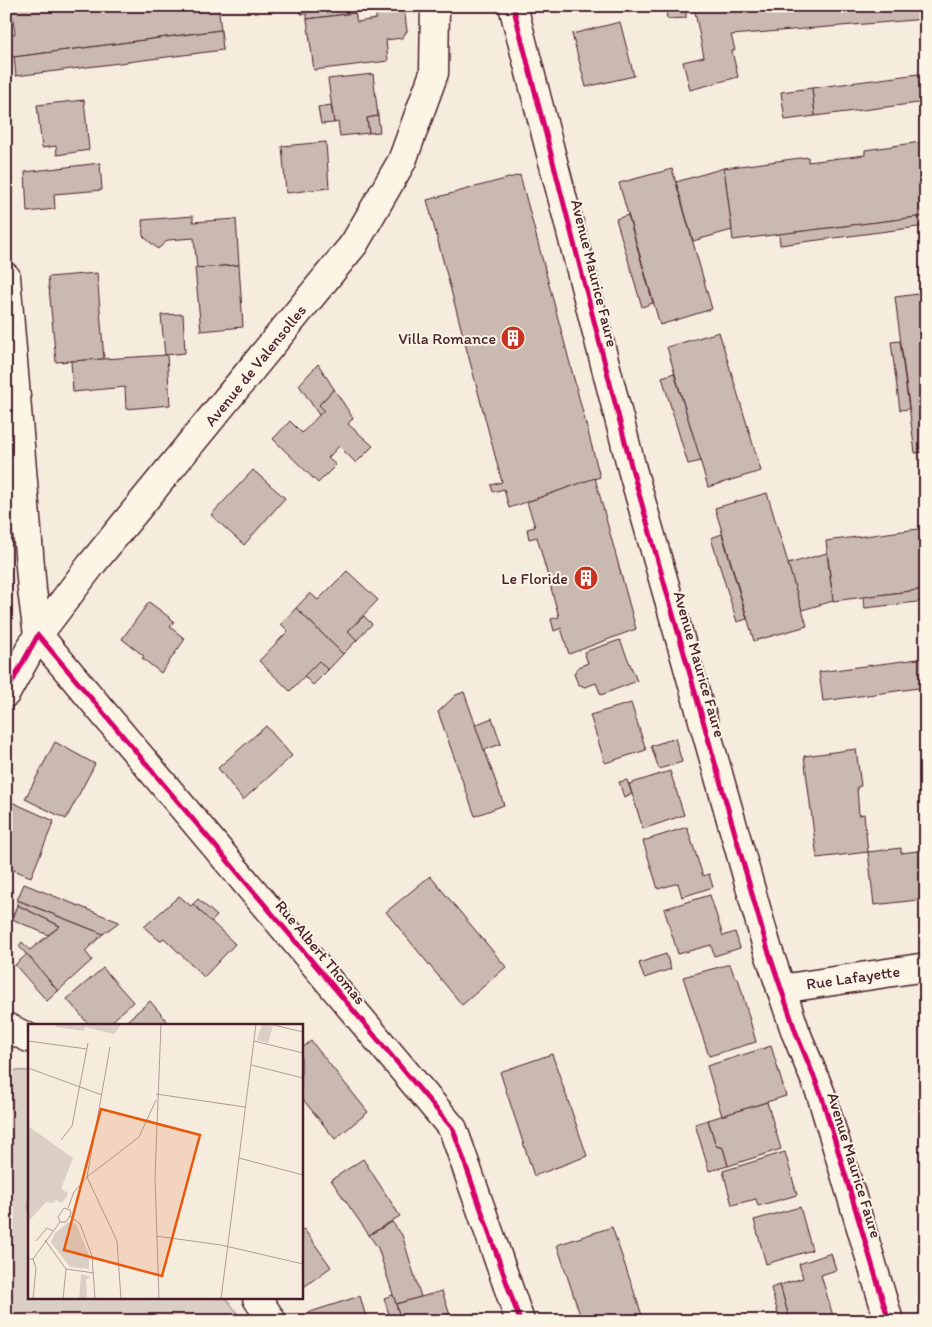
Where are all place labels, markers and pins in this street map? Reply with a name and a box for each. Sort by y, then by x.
building icon: Villa Romance [500,325,526,351]
place label: Villa Romance [398,329,496,348]
building icon: Le Floride [573,565,599,591]
place label: Le Floride [501,569,568,588]

